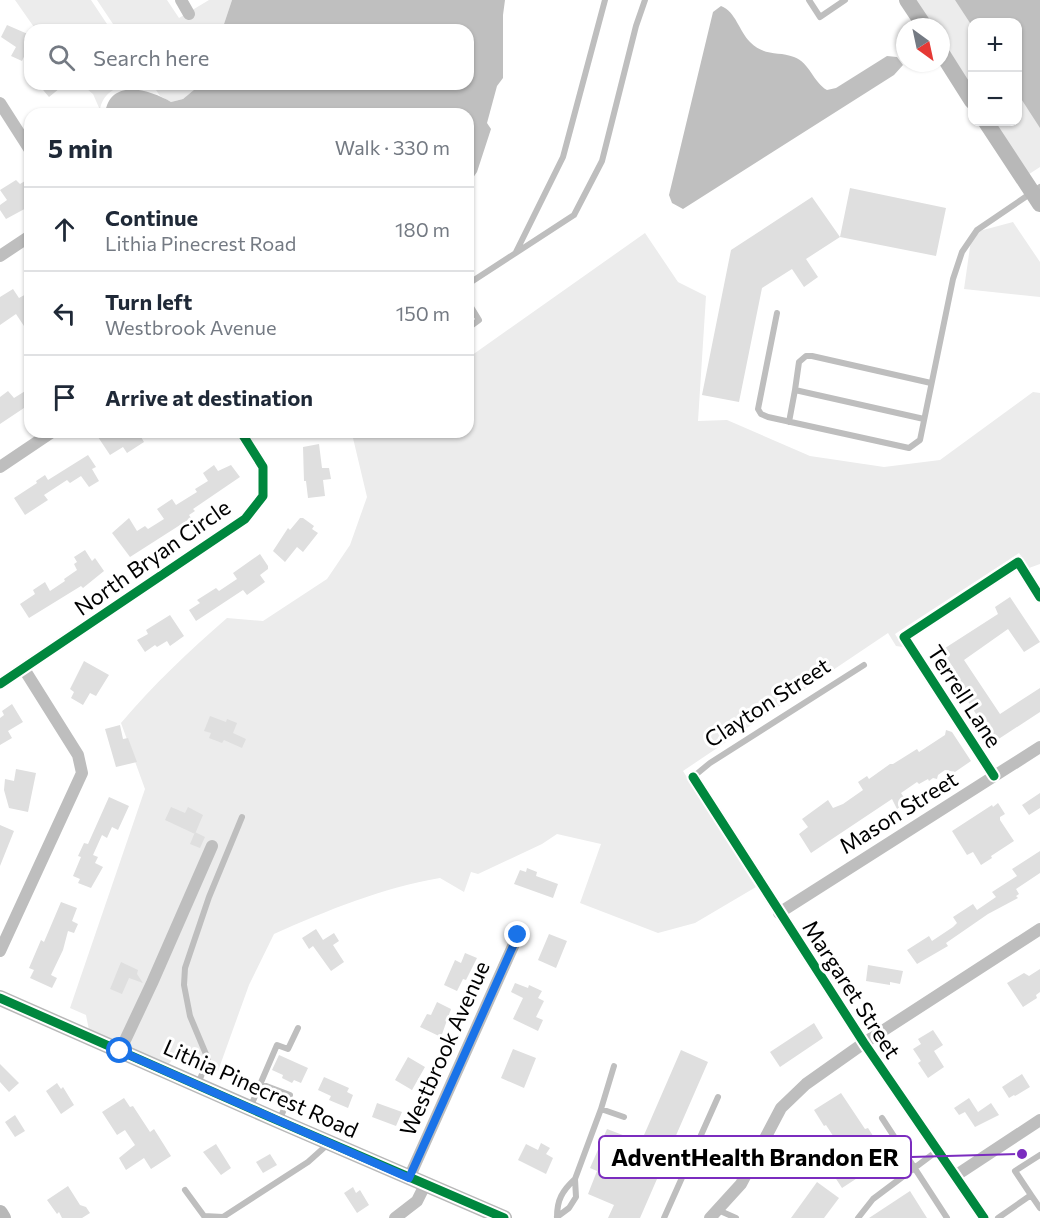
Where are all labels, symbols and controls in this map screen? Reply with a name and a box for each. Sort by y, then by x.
north arrow [896,18,950,72]
map controls [968,18,1022,126]
button: + [968,18,1022,72]
search box [24,24,474,90]
icon: search [45,41,78,74]
text: Search here [93,44,209,71]
button: − [968,72,1022,126]
text: 5 min [48,132,113,163]
text: Walk · 330 m [335,135,450,159]
text: Continue [105,204,198,231]
icon: ahead [48,213,81,246]
text: 180 m [395,217,450,241]
text: Lithia Pinecrest Road [105,231,296,255]
text: Turn left [105,288,192,315]
icon: left [48,297,81,330]
text: 150 m [396,301,450,325]
text: Westbrook Avenue [105,315,277,339]
icon: arrive [48,381,81,414]
text: Arrive at destination [105,384,313,411]
street label: North Bryan Circle [69,493,235,621]
street label: Terrell Lane [922,640,1008,752]
street label: Clayton Street [699,651,835,753]
street label: Mason Street [834,765,962,859]
street label: Margaret Street [797,915,907,1063]
route end [504,921,530,947]
street label: Westbrook Avenue [393,956,495,1140]
street label: Lithia Pinecrest Road [159,1033,363,1143]
route start [106,1037,132,1063]
callout: AdventHealth Brandon ER [599,1136,911,1178]
text: AdventHealth Brandon ER [611,1142,899,1171]

